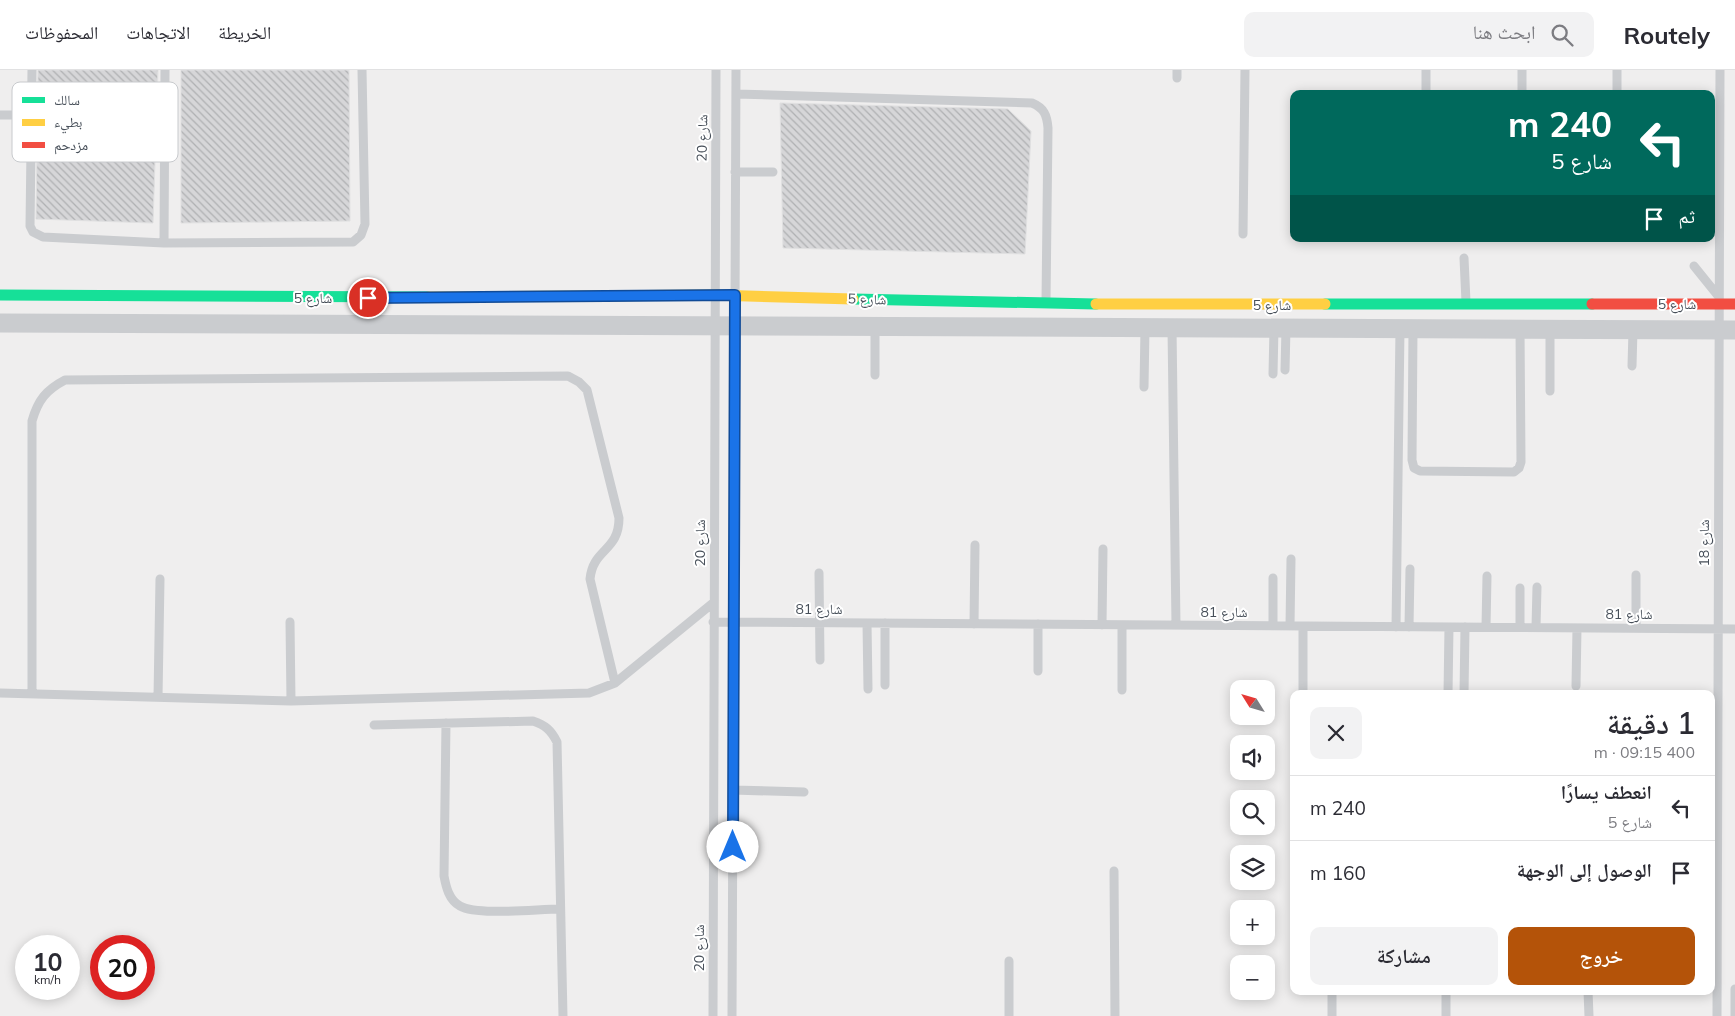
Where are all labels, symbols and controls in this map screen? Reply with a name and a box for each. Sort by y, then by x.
search box [1244,12,1594,57]
text: ابحث هنا [1473,20,1536,44]
text: Routely [1624,20,1710,50]
text: المحفوظات [25,21,98,44]
text: الاتجاهات [126,21,190,44]
text: الخريطة [218,21,271,44]
icon: search [1548,21,1576,49]
legend [12,82,178,162]
text: سالك [54,91,80,109]
text: 240 m [1508,102,1612,146]
icon: left [1630,110,1695,175]
text: بطيء [54,113,83,134]
street label: شارع 20 [693,114,712,162]
text: مزدحم [54,136,88,155]
text: شارع 5 [1551,147,1612,175]
text: ثم [1678,204,1695,228]
icon: arrive [1640,205,1668,233]
pin [347,277,389,319]
icon: arrive [354,284,382,312]
street label: شارع 5 [294,289,332,308]
street label: شارع 5 [847,289,887,310]
street label: شارع 5 [1658,295,1696,314]
street label: شارع 5 [1253,296,1291,315]
street label: شارع 20 [691,519,710,567]
street label: شارع 18 [1695,519,1714,567]
street label: شارع 81 [795,600,843,619]
street label: شارع 81 [1200,603,1248,622]
street label: شارع 81 [1605,605,1653,624]
north arrow [1230,680,1275,725]
map controls [1230,680,1275,1000]
text: 1 دقيقة [1607,704,1695,742]
button: close [1310,707,1362,759]
button: sound [1230,735,1275,780]
text: 400 m · 09:15 [1594,742,1695,762]
text: انعطف يسارًا [1561,780,1652,804]
button: search [1230,790,1275,835]
icon: left [1667,794,1695,822]
text: 240 m [1310,796,1366,820]
text: شارع 5 [1608,812,1652,832]
position arrow [706,820,758,872]
button: layers [1230,845,1275,890]
text: الوصول إلى الوجهة [1517,858,1652,882]
icon: arrive [1667,859,1695,887]
text: 160 m [1310,861,1366,885]
button: + [1230,900,1275,945]
street label: شارع 20 [690,924,709,972]
button: مشاركة [1310,927,1498,985]
button: خروج [1508,927,1695,985]
speed limit sign: 20 [90,935,155,1000]
text: 10 [32,946,63,977]
button: − [1230,955,1275,1000]
text: km/h [34,972,61,987]

